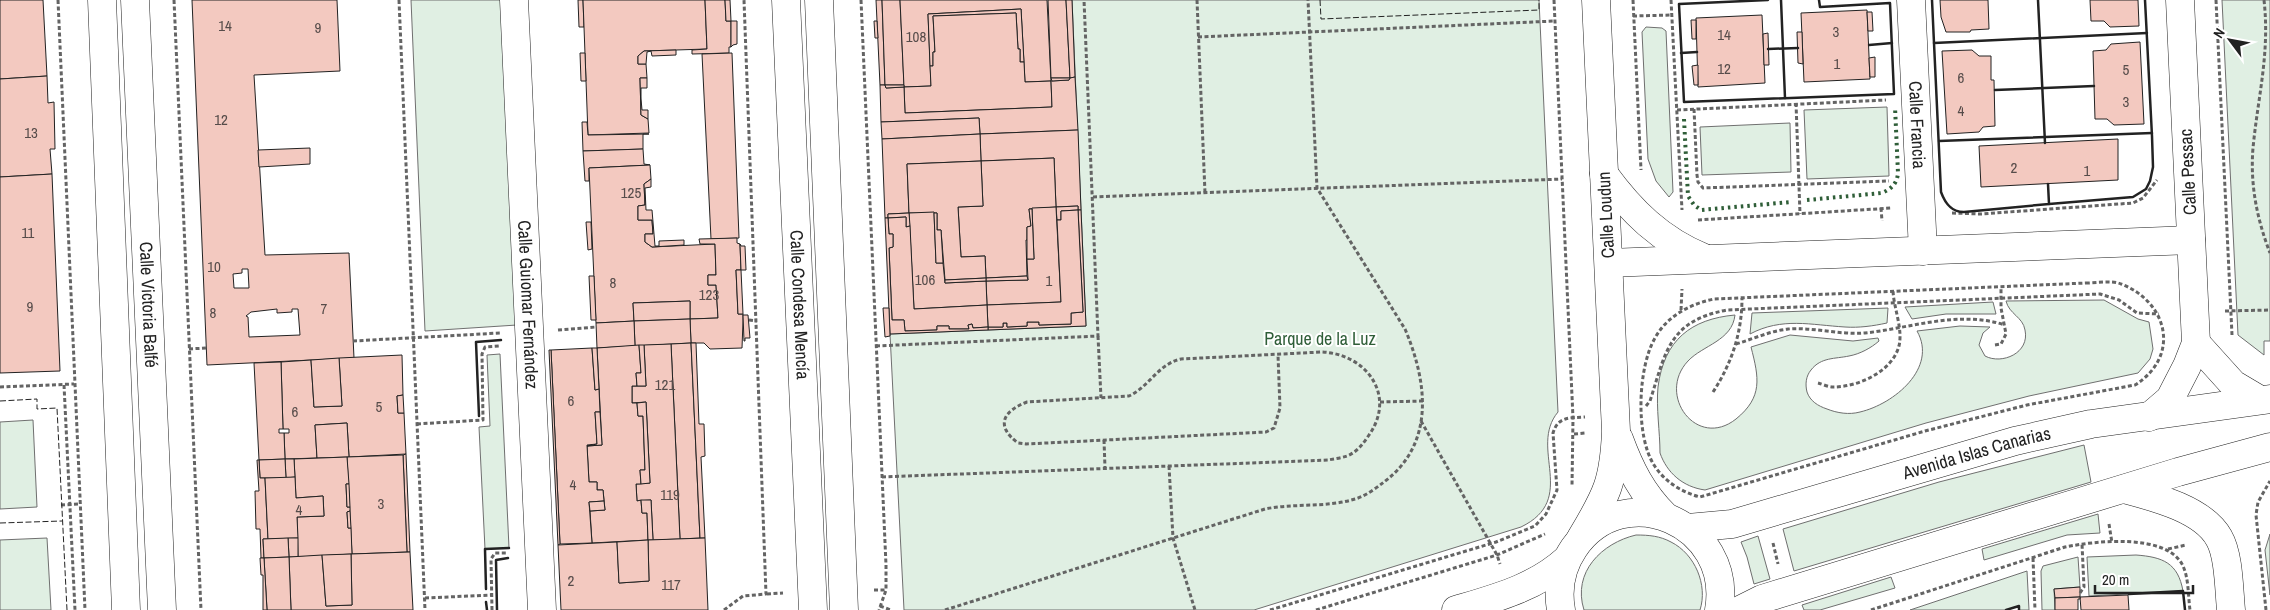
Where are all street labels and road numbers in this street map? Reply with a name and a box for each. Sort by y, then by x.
street label: Calle Francia [1903,80,1932,169]
street label: Calle Pessac [2173,128,2202,216]
street label: Calle Loudun [1591,171,1620,259]
street label: Calle Guiomar Fernández [512,220,545,390]
street label: Calle Condesa Mencía [784,229,816,380]
street label: Calle Victoria Balfé [134,241,164,368]
street label: Avenida Islas Canarias [1899,420,2053,486]

